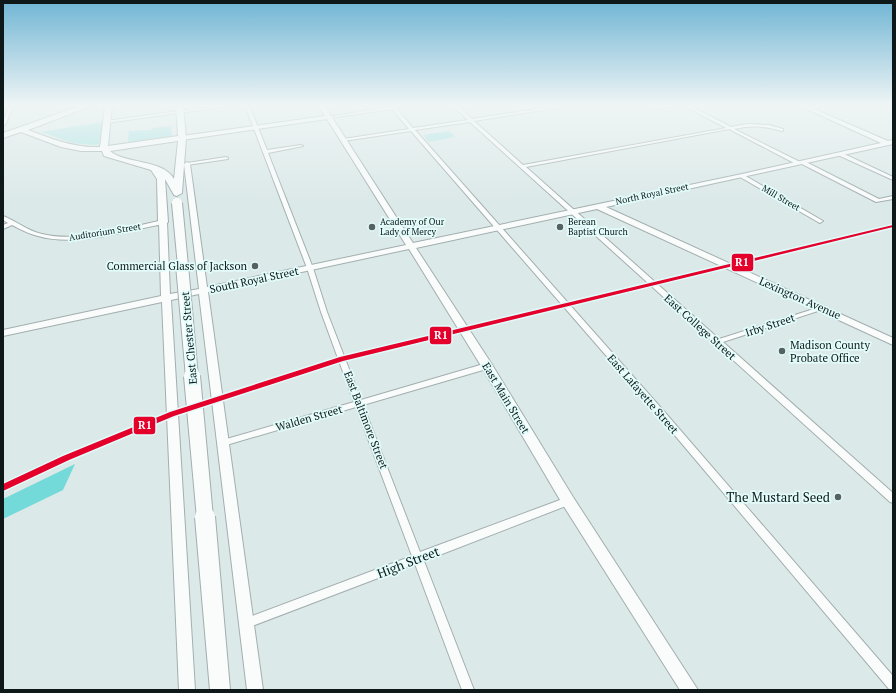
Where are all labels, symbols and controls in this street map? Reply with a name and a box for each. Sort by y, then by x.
street label: North Royal Street [614,180,690,208]
street label: Mill Street [760,182,803,214]
place label: Academy of Our Lady of Mercy [380,216,445,238]
place label: Berean Baptist Church [568,216,628,238]
street label: Auditorium Street [68,220,142,244]
marker: Academy of Our Lady of Mercy [367,222,377,232]
marker: Berean Baptist Church [555,222,565,232]
line badge: R1 [731,253,754,272]
text: R1 [735,255,749,269]
place label: Commercial Glass of Jackson [107,259,247,273]
marker: Commercial Glass of Jackson [250,261,260,271]
street label: South Royal Street [208,264,300,296]
street label: Lexington Avenue [757,274,843,322]
street label: East Chester Street [178,291,200,385]
street label: East College Street [661,291,739,363]
street label: Irby Street [743,310,797,340]
line badge: R1 [429,326,452,345]
text: R1 [434,328,448,342]
place label: Madison County Probate Office [790,338,870,365]
marker: Madison County Probate Office [777,346,787,356]
street label: East Lafayette Street [605,351,681,437]
street label: East Main Street [479,360,533,436]
street label: East Baltimore Street [341,369,391,471]
street label: Walden Street [274,402,344,434]
line badge: R1 [133,416,156,435]
text: R1 [138,418,152,432]
place label: The Mustard Seed [726,488,830,506]
marker: The Mustard Seed [833,492,843,502]
street label: High Street [374,542,442,582]

